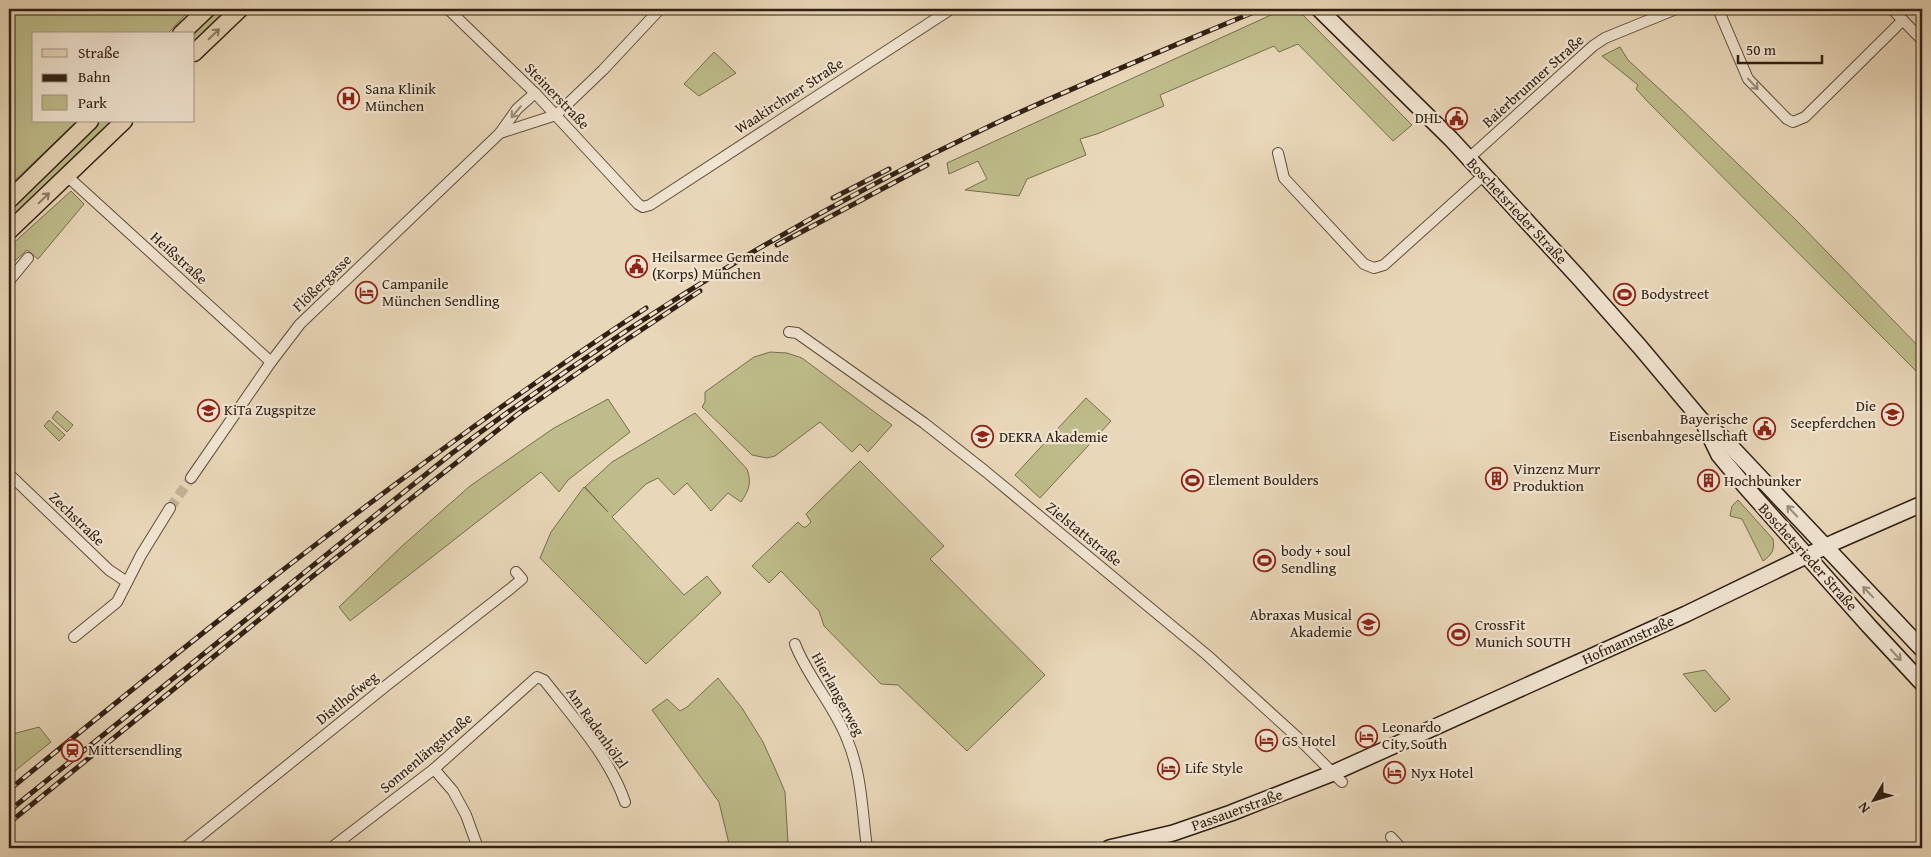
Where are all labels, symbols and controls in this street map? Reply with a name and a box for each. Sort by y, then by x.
one-way arrow [208,27,220,40]
street label: Baierbrunner Straße [1477,29,1588,132]
legend [32,32,195,122]
scale bar [1738,32,1822,64]
text: 50 m [1746,39,1777,60]
text: Straße [78,42,120,63]
street label: Waakirchner Straße [730,53,847,139]
street label: Steinerstraße [520,58,595,134]
text: Bahn [78,66,111,87]
place label: Sana Klinik München [365,78,436,116]
one-way arrow [1747,78,1759,91]
hospital icon: Sana Klinik München [337,86,361,110]
text: Park [78,92,107,113]
one-way arrow [510,105,521,118]
public building icon: DHL [1445,106,1469,130]
place label: DHL [1415,107,1442,128]
street label: Boschetsrieder Straße [1462,153,1572,269]
one-way arrow [38,192,51,204]
street label: Heißstraße [146,226,212,289]
place label: Heilsarmee Gemeinde (Korps) München [652,246,789,284]
street label: Flößergasse [287,249,356,316]
public building icon: Heilsarmee Gemeinde (Korps) München [624,254,648,278]
place label: Campanile München Sendling [382,273,500,311]
hotel icon: Campanile München Sendling [354,281,378,305]
sports icon: Bodystreet [1613,282,1637,306]
place label: Bodystreet [1641,283,1710,304]
place label: Die Seepferdchen [1790,395,1877,433]
school or university icon: KiTa Zugspitze [196,398,220,422]
place label: KiTa Zugspitze [224,399,316,420]
school or university icon: Die Seepferdchen [1880,403,1904,427]
place label: Bayerische Eisenbahngesellschaft [1609,408,1749,446]
public building icon: Bayerische Eisenbahngesellschaft [1752,416,1776,440]
school or university icon: DEKRA Akademie [971,425,995,449]
place label: DEKRA Akademie [999,426,1108,447]
place label: Vinzenz Murr Produktion [1513,458,1600,496]
building icon: Vinzenz Murr Produktion [1485,466,1509,490]
sports icon: Element Boulders [1180,468,1204,492]
place label: Element Boulders [1208,469,1319,490]
building icon: Hochbunker [1696,469,1720,493]
place label: Hochbunker [1724,470,1801,491]
street label: Zechstraße [45,487,110,551]
street label: Zielstattstraße [1042,496,1127,571]
street label: Boschetsrieder Straße [1754,498,1863,615]
one-way arrow [1786,505,1797,518]
place label: body + soul Sendling [1281,540,1351,578]
sports icon: body + soul Sendling [1253,548,1277,572]
one-way arrow [1862,586,1874,598]
place label: Abraxas Musical Akademie [1249,604,1352,642]
street label: Hofmannstraße [1578,610,1677,669]
school or university icon: Abraxas Musical Akademie [1356,612,1380,636]
place label: CrossFit Munich SOUTH [1475,614,1571,652]
sports icon: CrossFit Munich SOUTH [1447,622,1471,646]
street label: Hierlangerweg [807,648,870,740]
one-way arrow [1890,648,1902,661]
street label: Distlhofweg [311,666,383,729]
street label: Am Radenhölzl [562,683,633,773]
street label: Sonnenlängstraße [375,708,476,798]
place label: Leonardo City South [1382,716,1448,754]
hotel icon: Leonardo City South [1354,724,1378,748]
hotel icon: GS Hotel [1254,729,1278,753]
place label: GS Hotel [1282,730,1336,751]
station icon: Mittersendling [60,738,84,762]
place label: Mittersendling [88,739,183,760]
hotel icon: Life Style [1157,756,1181,780]
place label: Life Style [1185,757,1243,778]
hotel icon: Nyx Hotel [1383,761,1407,785]
place label: Nyx Hotel [1411,762,1473,783]
north arrow [1848,774,1898,824]
street label: Passauerstraße [1188,783,1285,836]
text: N [1853,798,1875,818]

